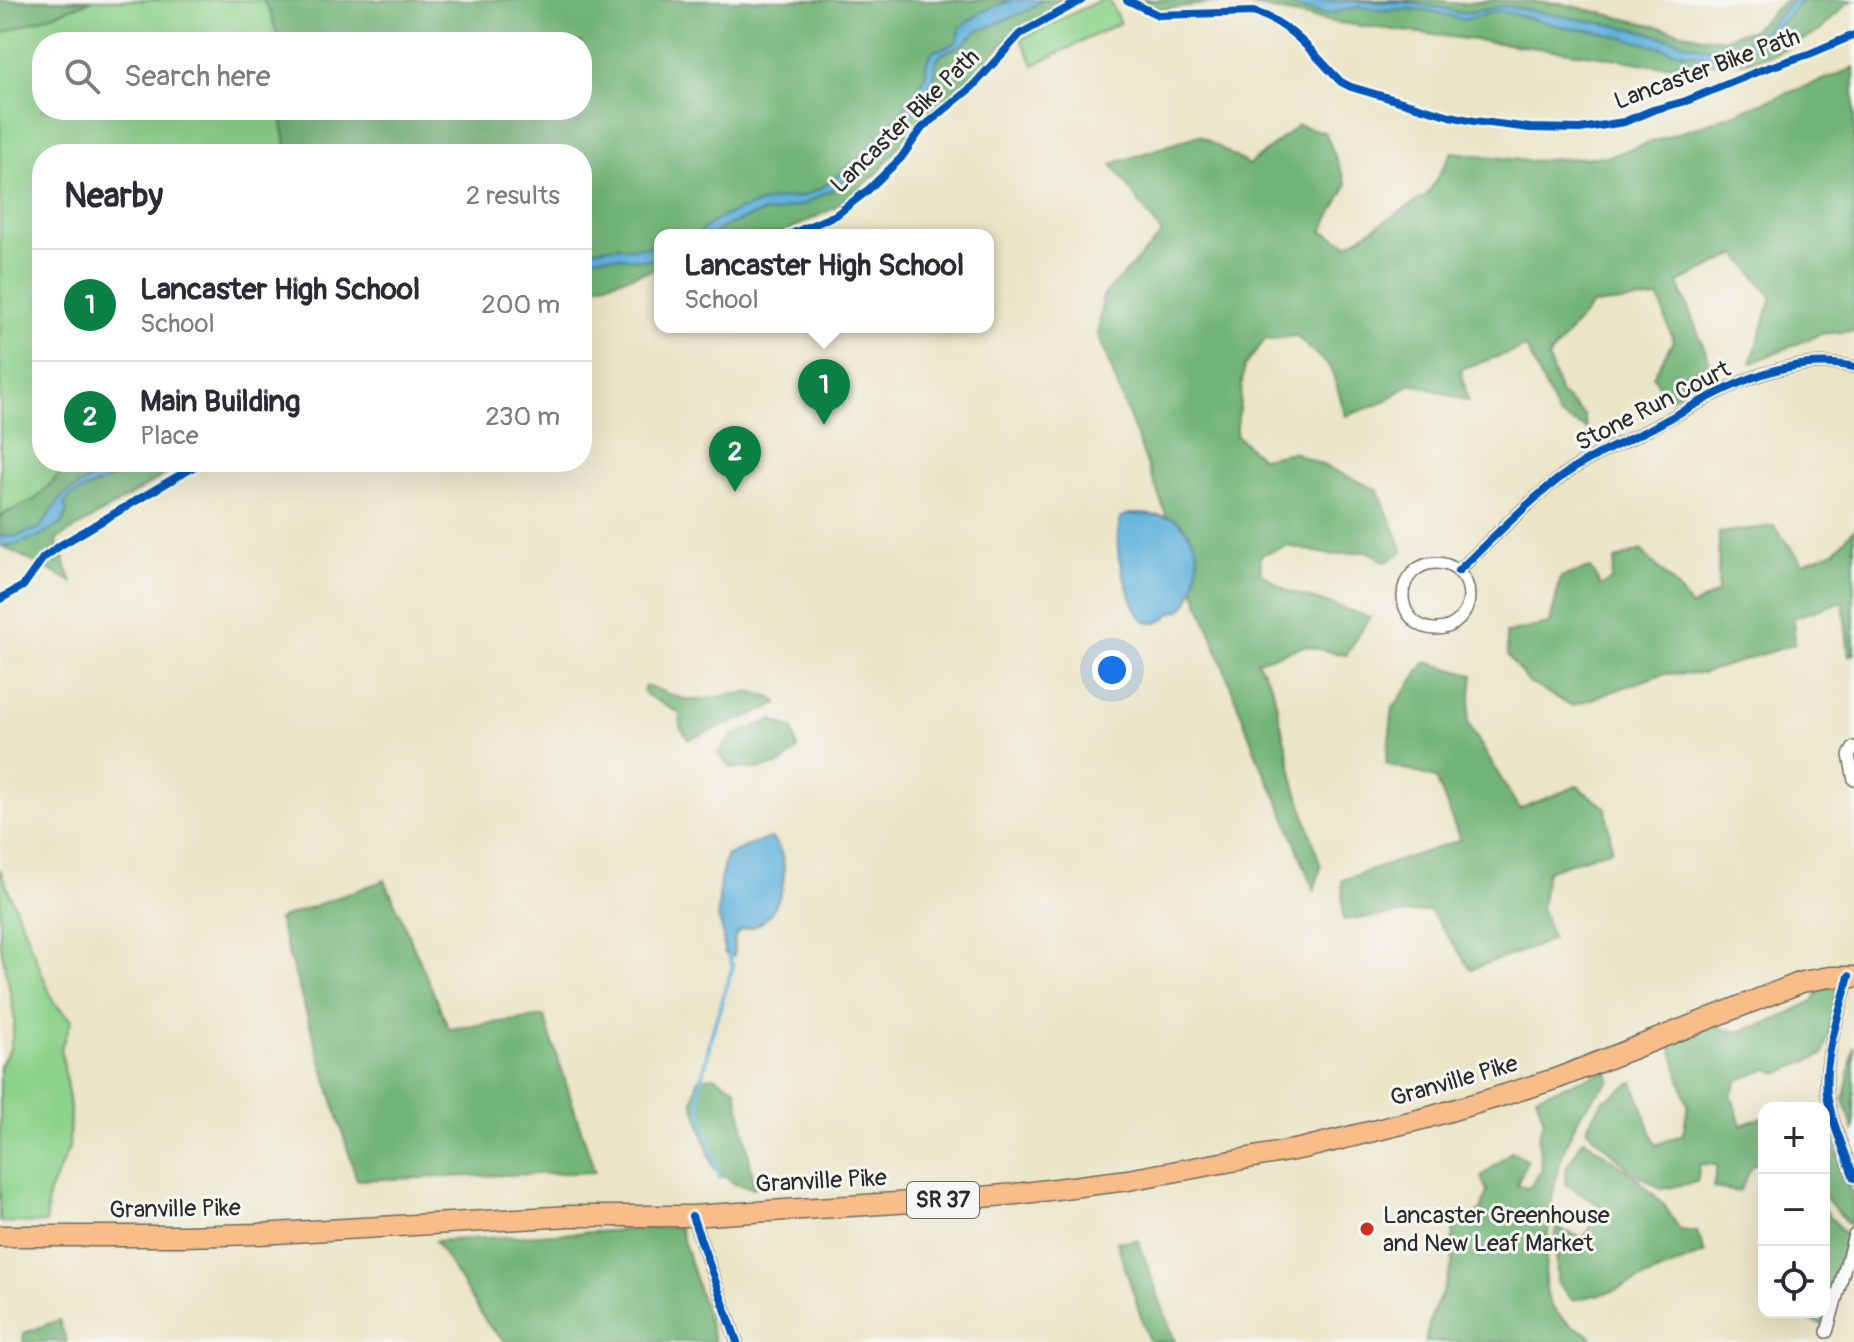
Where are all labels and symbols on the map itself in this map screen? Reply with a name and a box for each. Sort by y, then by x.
street label: Lancaster Bike Path [1610,22,1804,116]
street label: Lancaster Bike Path [825,43,985,199]
street label: Stone Run Court [1571,354,1735,457]
pin: 1 [798,359,850,425]
pin: 2 [709,426,761,492]
your location [1092,650,1132,690]
street label: Granville Pike [1387,1049,1521,1113]
street label: Granville Pike [755,1163,888,1199]
road number: SR 37 [907,1182,979,1218]
street label: Granville Pike [109,1193,241,1225]
place label: Lancaster Greenhouse and New Leaf Market [1383,1201,1610,1258]
marker: Lancaster Greenhouse and New Leaf Market [1358,1220,1376,1238]

